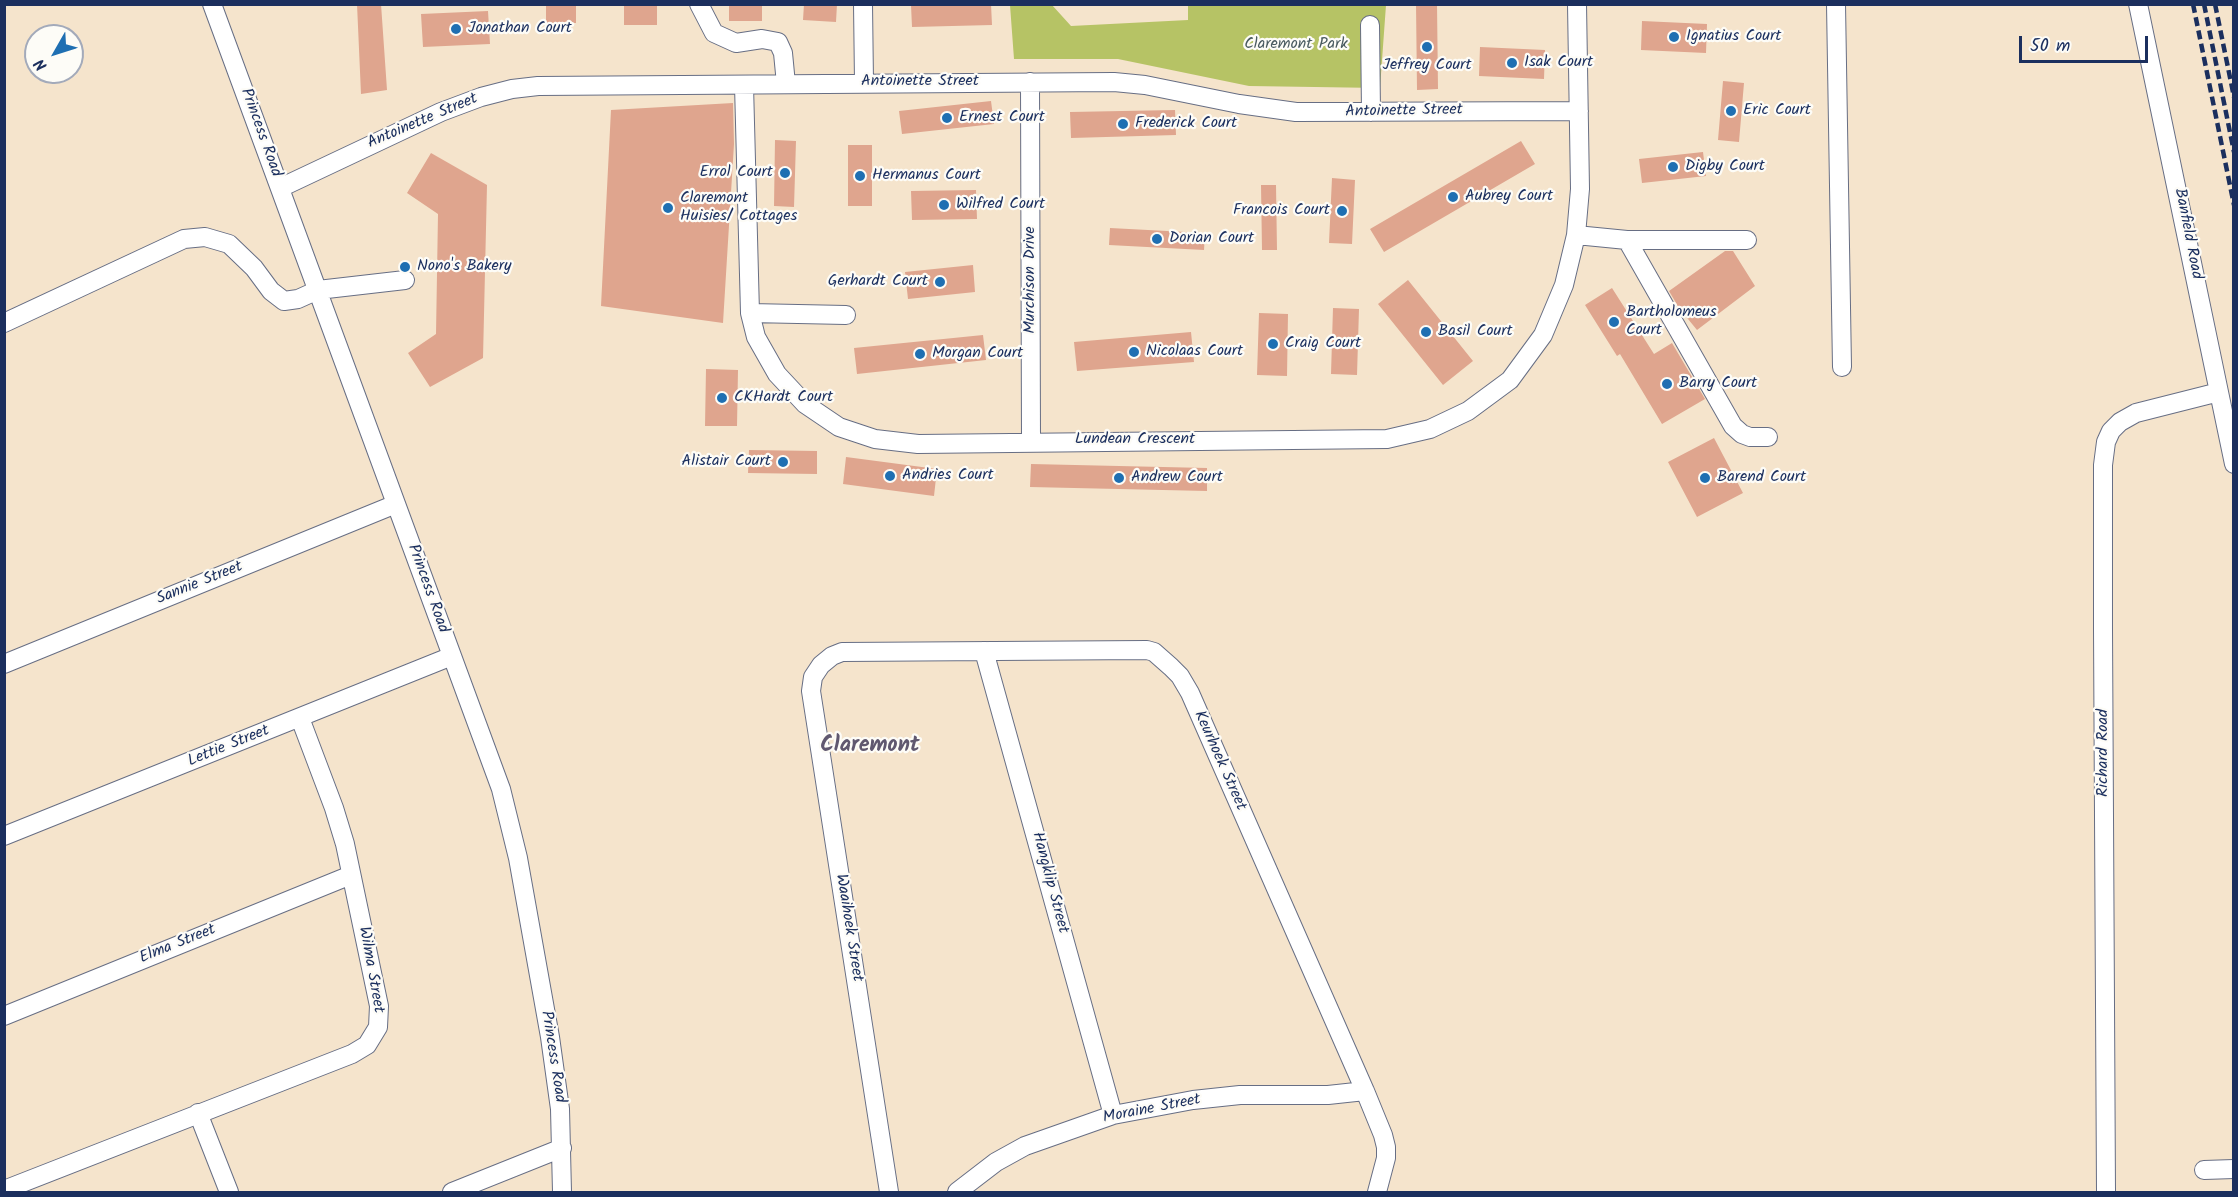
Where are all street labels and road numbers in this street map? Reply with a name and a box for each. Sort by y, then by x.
street label: Antoinette Street [861,72,979,92]
street label: Princess Road [235,86,285,180]
street label: Antoinette Street [365,90,481,154]
street label: Antoinette Street [1345,101,1463,123]
street label: Banfield Road [2169,187,2205,281]
street label: Murchison Drive [1021,226,1041,334]
street label: Lundean Crescent [1075,430,1195,450]
street label: Princess Road [402,542,452,636]
street label: Sannie Street [154,558,246,610]
street label: Keurhoek Street [1188,708,1250,814]
street label: Richard Road [2094,709,2114,797]
street label: Lettie Street [185,722,273,772]
street label: Hangklip Street [1026,830,1072,936]
street label: Waaihoek Street [830,873,866,983]
street label: Elma Street [137,921,219,969]
street label: Wilma Street [353,925,387,1015]
street label: Princess Road [535,1010,569,1104]
street label: Moraine Street [1101,1091,1203,1129]

